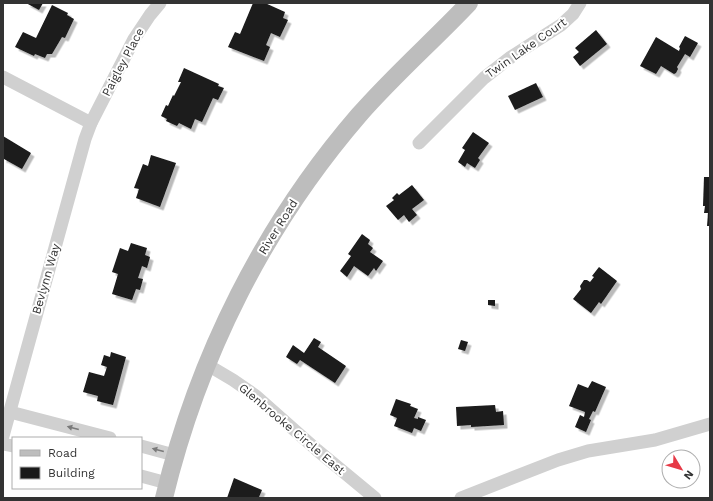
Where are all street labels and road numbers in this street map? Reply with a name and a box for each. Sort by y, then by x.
street label: Twin Lake Court [483,15,569,81]
street label: Paigley Place [99,25,147,99]
street label: River Road [256,197,300,257]
street label: Bevlynn Way [29,241,63,316]
street label: Glenbrooke Circle East [236,380,348,478]

